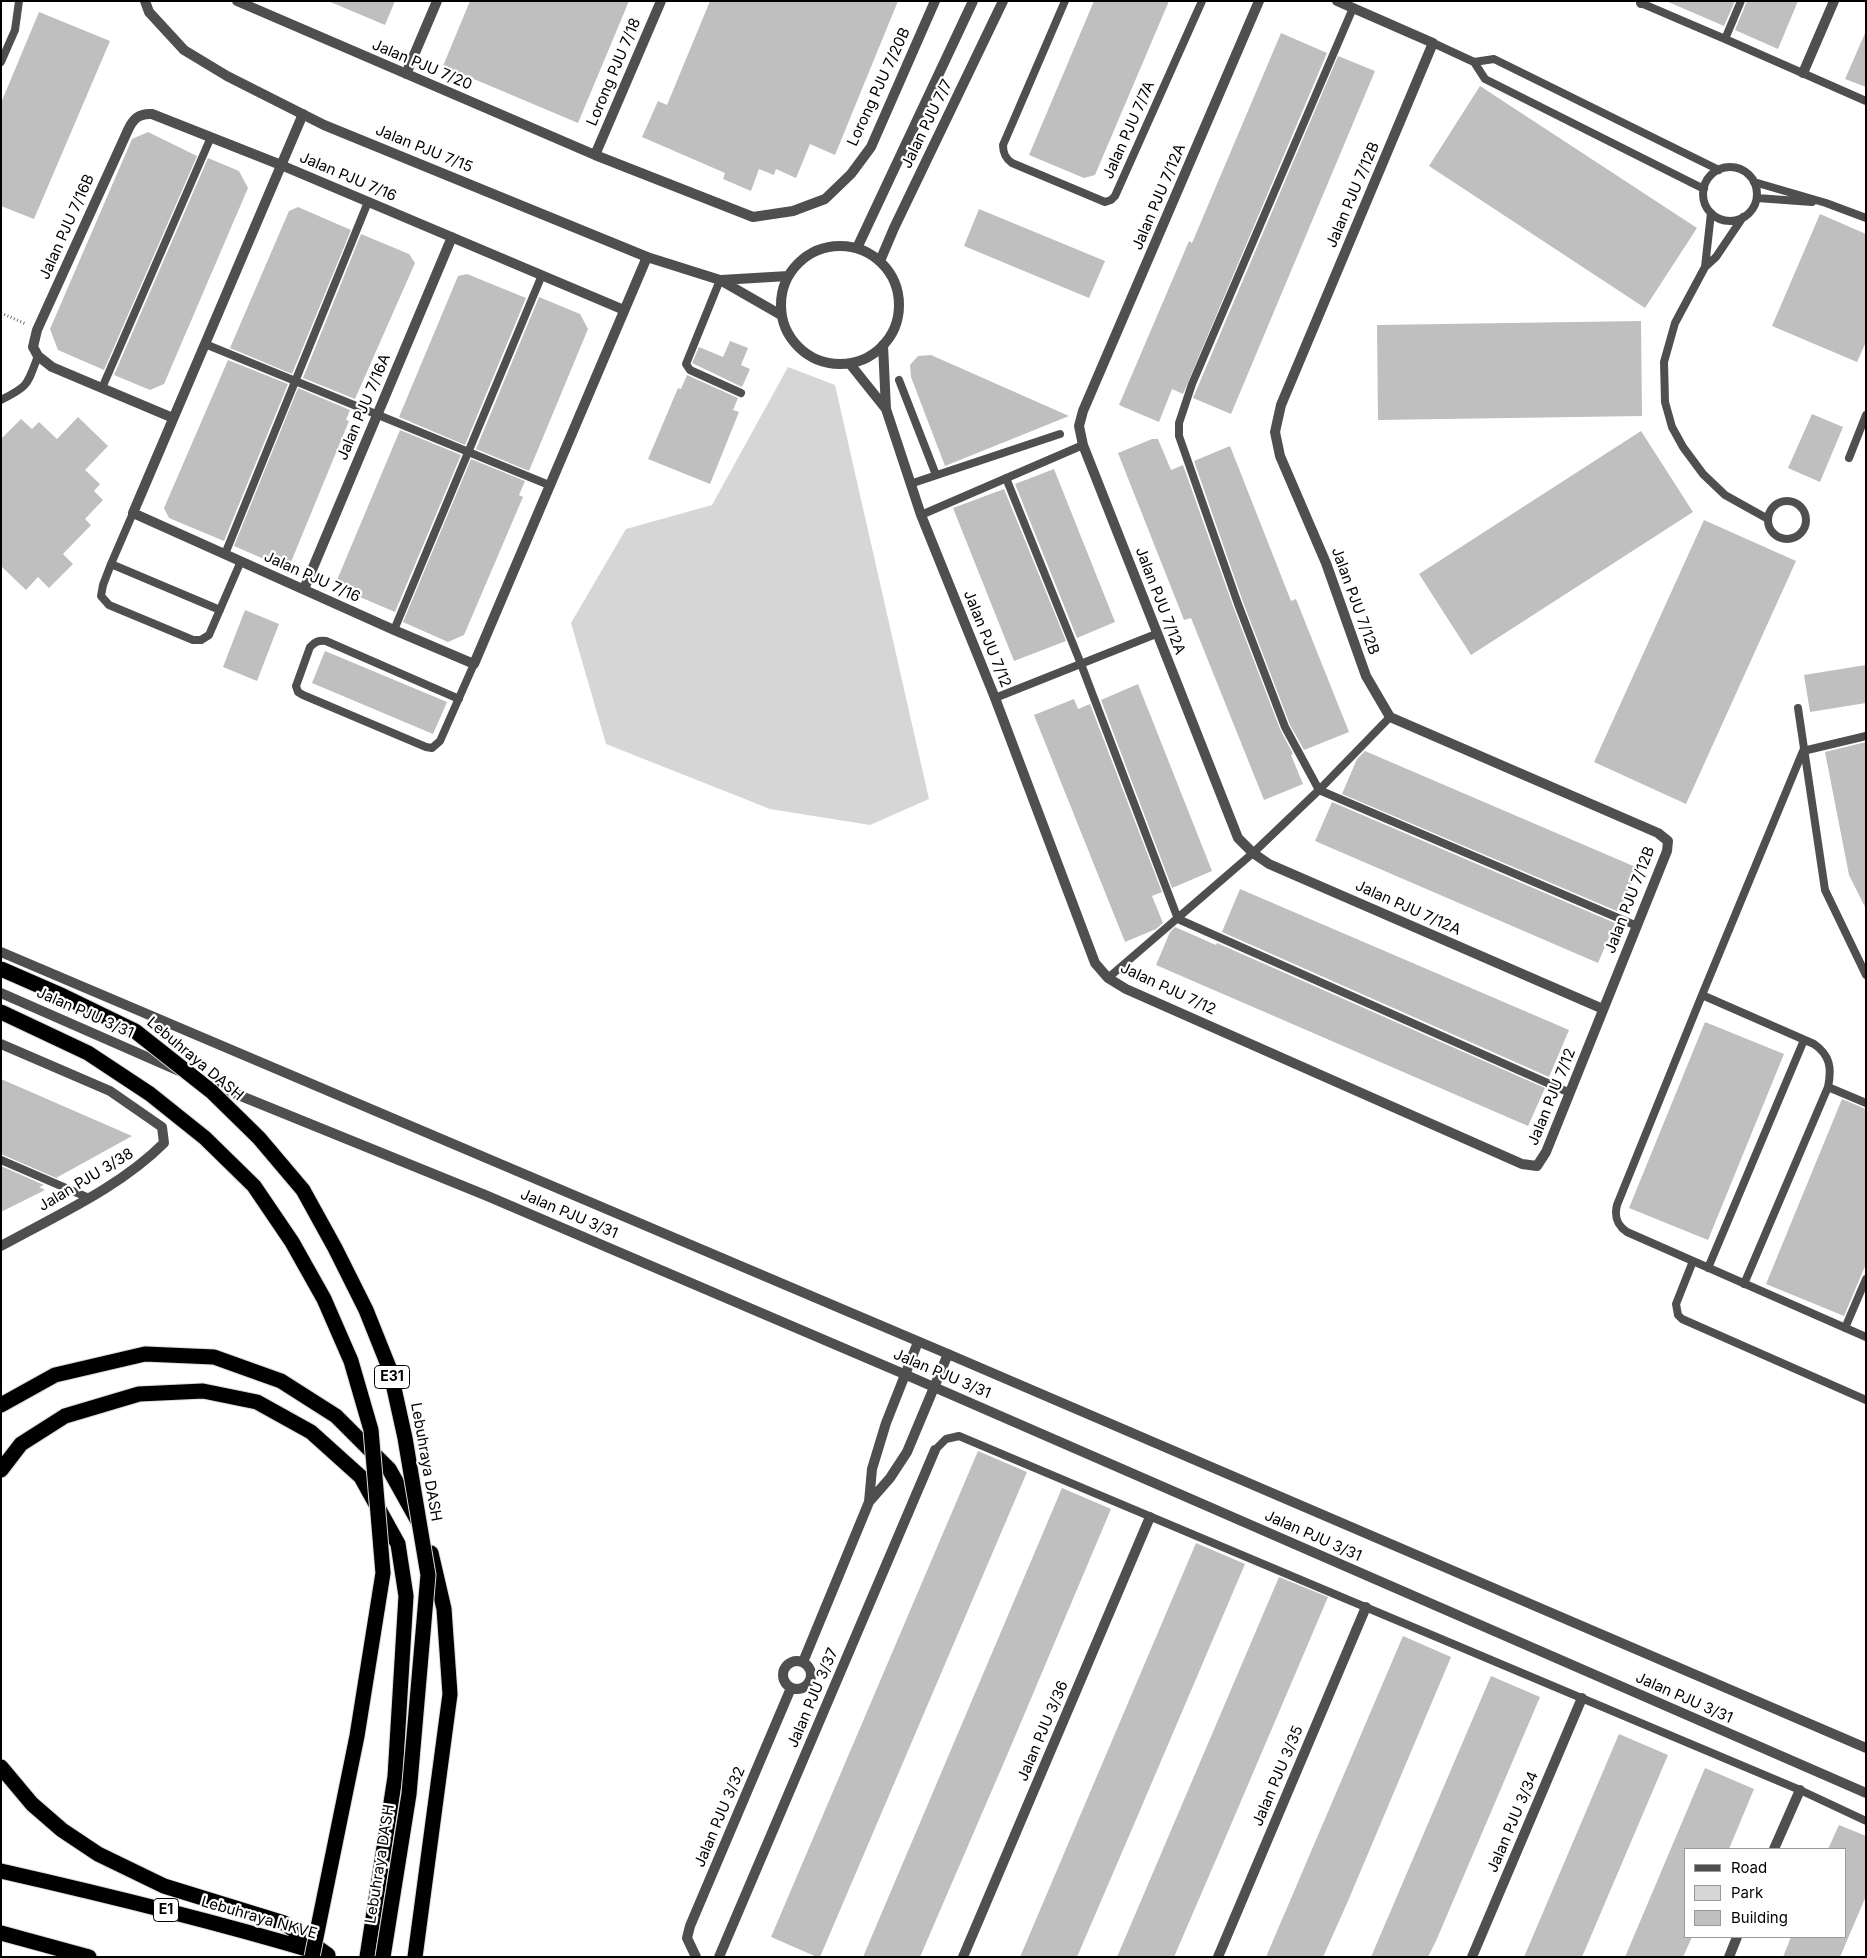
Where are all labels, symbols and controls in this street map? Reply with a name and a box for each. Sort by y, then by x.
street label: Lorong PJU 7/18 [583,15,645,129]
street label: Lorong PJU 7/20B [844,25,914,149]
street label: Jalan PJU 7/20 [369,36,475,94]
street label: Jalan PJU 7/7 [898,77,956,171]
street label: Jalan PJU 7/7A [1099,78,1159,182]
street label: Jalan PJU 7/15 [373,121,475,177]
street label: Jalan PJU 7/12B [1323,139,1383,251]
street label: Jalan PJU 7/12A [1129,141,1189,253]
street label: Jalan PJU 7/16 [297,148,399,206]
street label: Jalan PJU 7/16B [36,172,98,282]
street label: Jalan PJU 7/16A [333,351,395,463]
street label: Jalan PJU 7/12A [1131,545,1189,657]
street label: Jalan PJU 7/12B [1327,545,1383,657]
street label: Jalan PJU 7/16 [261,548,363,606]
street label: Jalan PJU 7/12 [959,588,1015,690]
street label: Jalan PJU 7/12B [1601,844,1659,956]
street label: Jalan PJU 7/12A [1352,877,1464,939]
street label: Jalan PJU 7/12 [1117,959,1219,1019]
street label: Jalan PJU 3/31 [34,984,136,1042]
street label: Lebuhraya DASH [143,1013,247,1105]
street label: Jalan PJU 7/12 [1524,1046,1580,1148]
street label: Jalan PJU 3/38 [35,1145,137,1215]
street label: Jalan PJU 3/31 [518,1185,620,1243]
street label: Jalan PJU 3/31 [891,1345,993,1403]
road number: E31 [374,1365,410,1388]
street label: Lebuhraya DASH [407,1401,445,1523]
street label: Jalan PJU 3/31 [1262,1507,1364,1565]
street label: Jalan PJU 3/37 [784,1645,842,1751]
street label: Jalan PJU 3/31 [1633,1669,1735,1727]
street label: Jalan PJU 3/36 [1014,1678,1072,1784]
street label: Jalan PJU 3/35 [1249,1723,1307,1829]
street label: Jalan PJU 3/32 [691,1764,749,1870]
street label: Jalan PJU 3/34 [1484,1769,1542,1875]
street label: Lebuhraya DASH [362,1803,398,1925]
legend [1684,1848,1847,1938]
text: Road [1731,1858,1767,1877]
text: Park [1731,1883,1763,1902]
street label: Lebuhraya NKVE [199,1893,319,1943]
road number: E1 [154,1898,178,1922]
text: Building [1731,1908,1788,1927]

